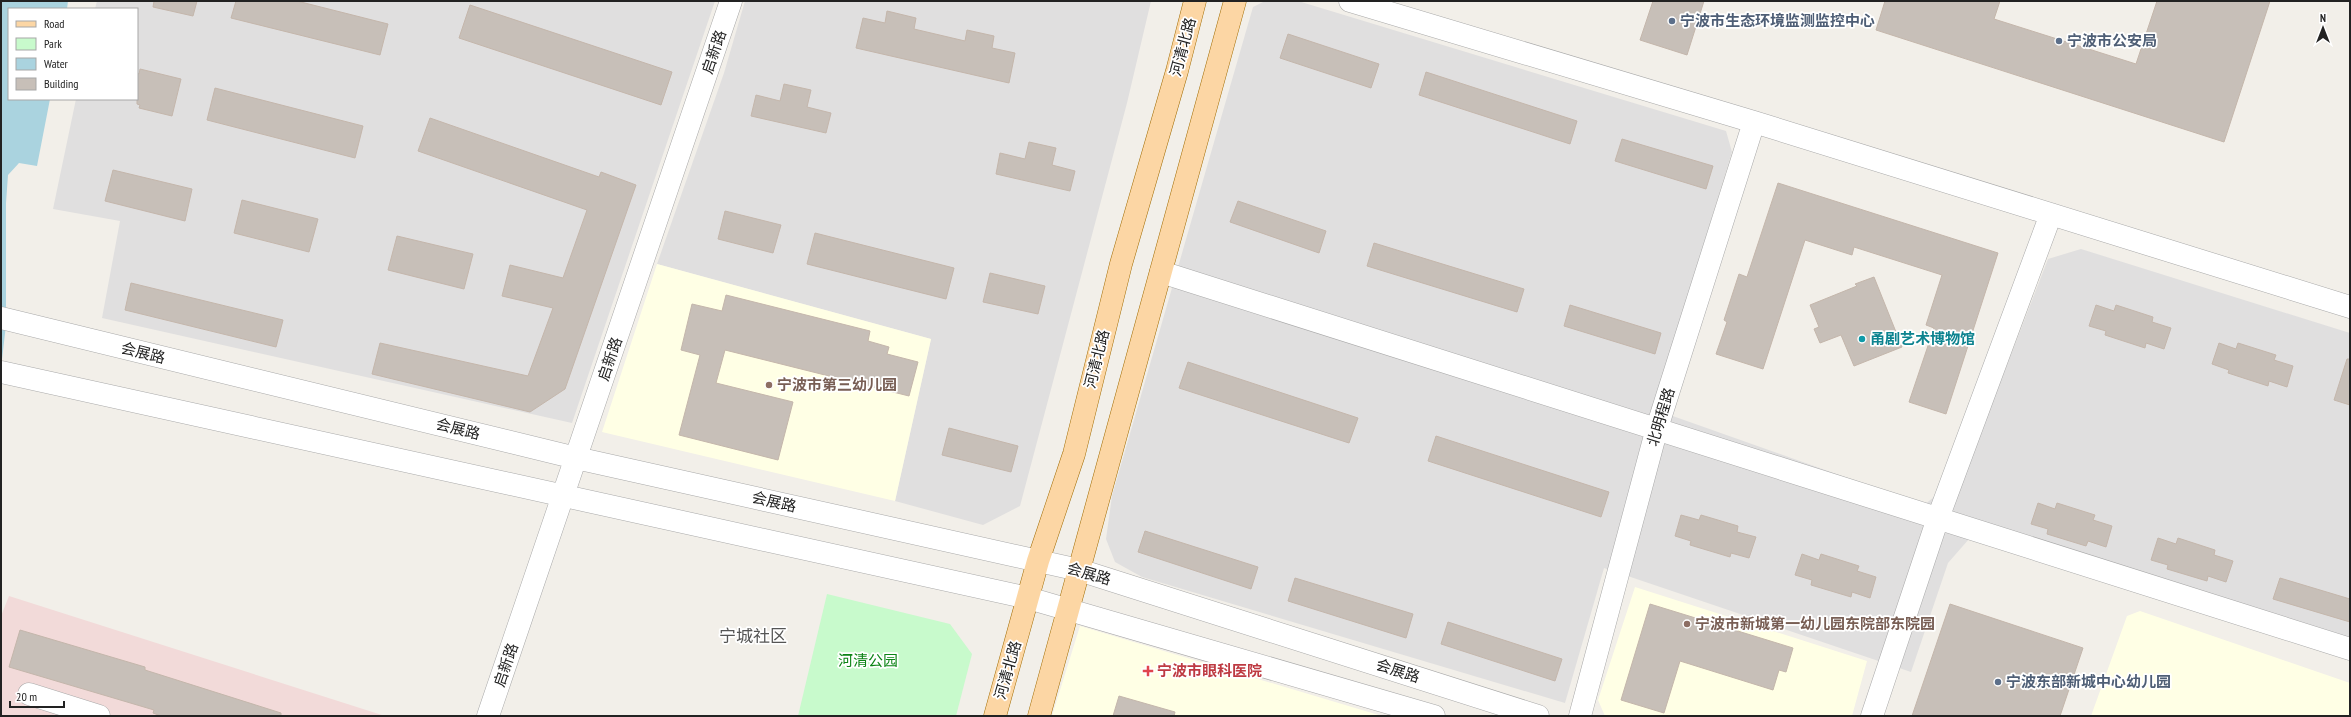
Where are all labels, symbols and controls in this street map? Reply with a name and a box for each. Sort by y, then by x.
legend [8,8,138,100]
north arrow [2303,8,2343,48]
place label: 宁波市生态环境监测监控中心 [1680,11,1875,30]
text: N [2320,11,2326,25]
street label: 河清北路 [1166,15,1199,78]
text: Road [44,16,64,31]
marker: 宁波市生态环境监测监控中心 [1667,16,1677,26]
street label: 启新路 [697,27,730,76]
place label: 宁波市公安局 [2067,31,2157,50]
text: Park [44,36,62,51]
marker: 宁波市公安局 [2054,36,2064,46]
text: Water [44,56,69,71]
text: Building [44,76,79,91]
street label: 河清北路 [1080,327,1113,390]
place label: 甬剧艺术博物馆 [1870,329,1975,348]
street label: 启新路 [593,334,626,383]
marker: 甬剧艺术博物馆 [1857,334,1867,344]
street label: 会展路 [119,338,167,367]
place label: 宁波市第三幼儿园 [777,375,897,394]
marker: 宁波市第三幼儿园 [764,380,774,390]
street label: 北明程路 [1643,385,1678,448]
street label: 会展路 [434,414,482,443]
street label: 会展路 [750,487,798,516]
street label: 会展路 [1065,558,1113,589]
place label: 宁波市新城第一幼儿园东院部东院园 [1695,614,1935,633]
marker: 宁波市新城第一幼儿园东院部东院园 [1682,619,1692,629]
district label: 宁城社区 [719,625,787,647]
street label: 河清北路 [990,638,1025,701]
street label: 启新路 [489,640,522,689]
park label: 河清公园 [838,651,898,670]
street label: 会展路 [1374,655,1422,687]
place label: 宁波市眼科医院 [1157,661,1262,680]
marker: 宁波市眼科医院 [1142,665,1154,677]
place label: 宁波东部新城中心幼儿园 [2006,672,2171,691]
marker: 宁波东部新城中心幼儿园 [1993,677,2003,687]
scale bar [10,683,64,709]
text: 20 m [16,689,37,704]

